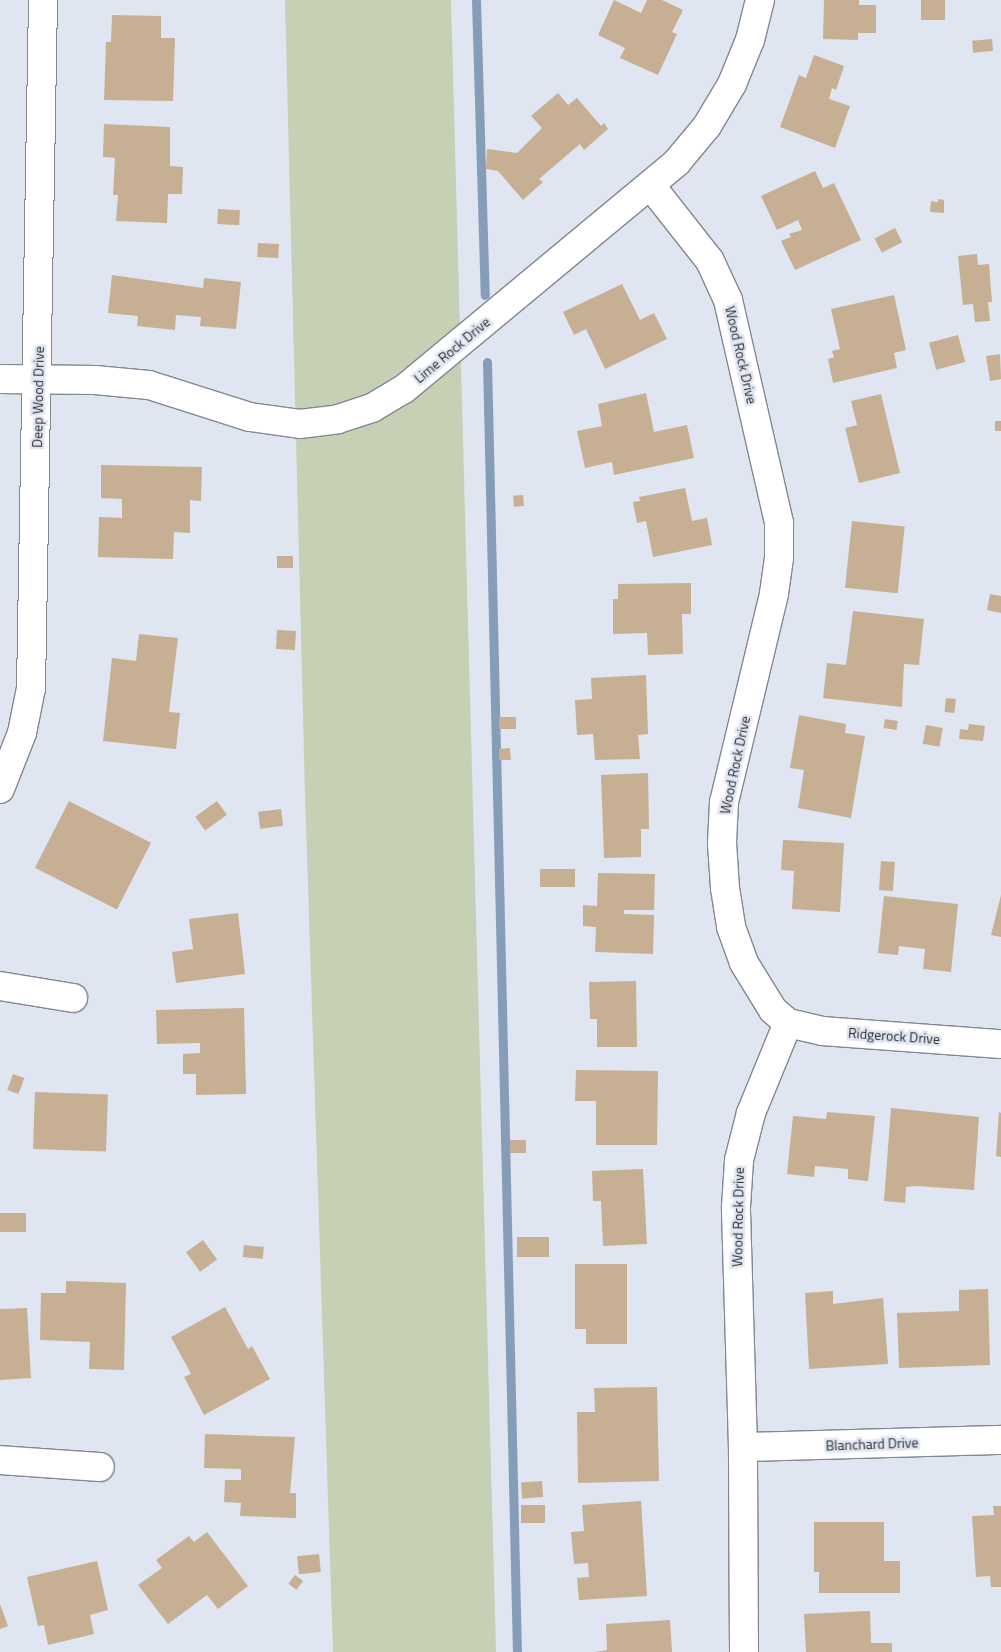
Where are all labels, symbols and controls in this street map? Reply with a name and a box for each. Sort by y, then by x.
street label: Wood Rock Drive [722,304,760,406]
street label: Lime Rock Drive [411,313,493,387]
street label: Deep Wood Drive [29,346,47,448]
street label: Wood Rock Drive [716,714,754,816]
street label: Ridgerock Drive [848,1024,940,1048]
street label: Wood Rock Drive [729,1167,747,1267]
street label: Blanchard Drive [825,1434,919,1454]

